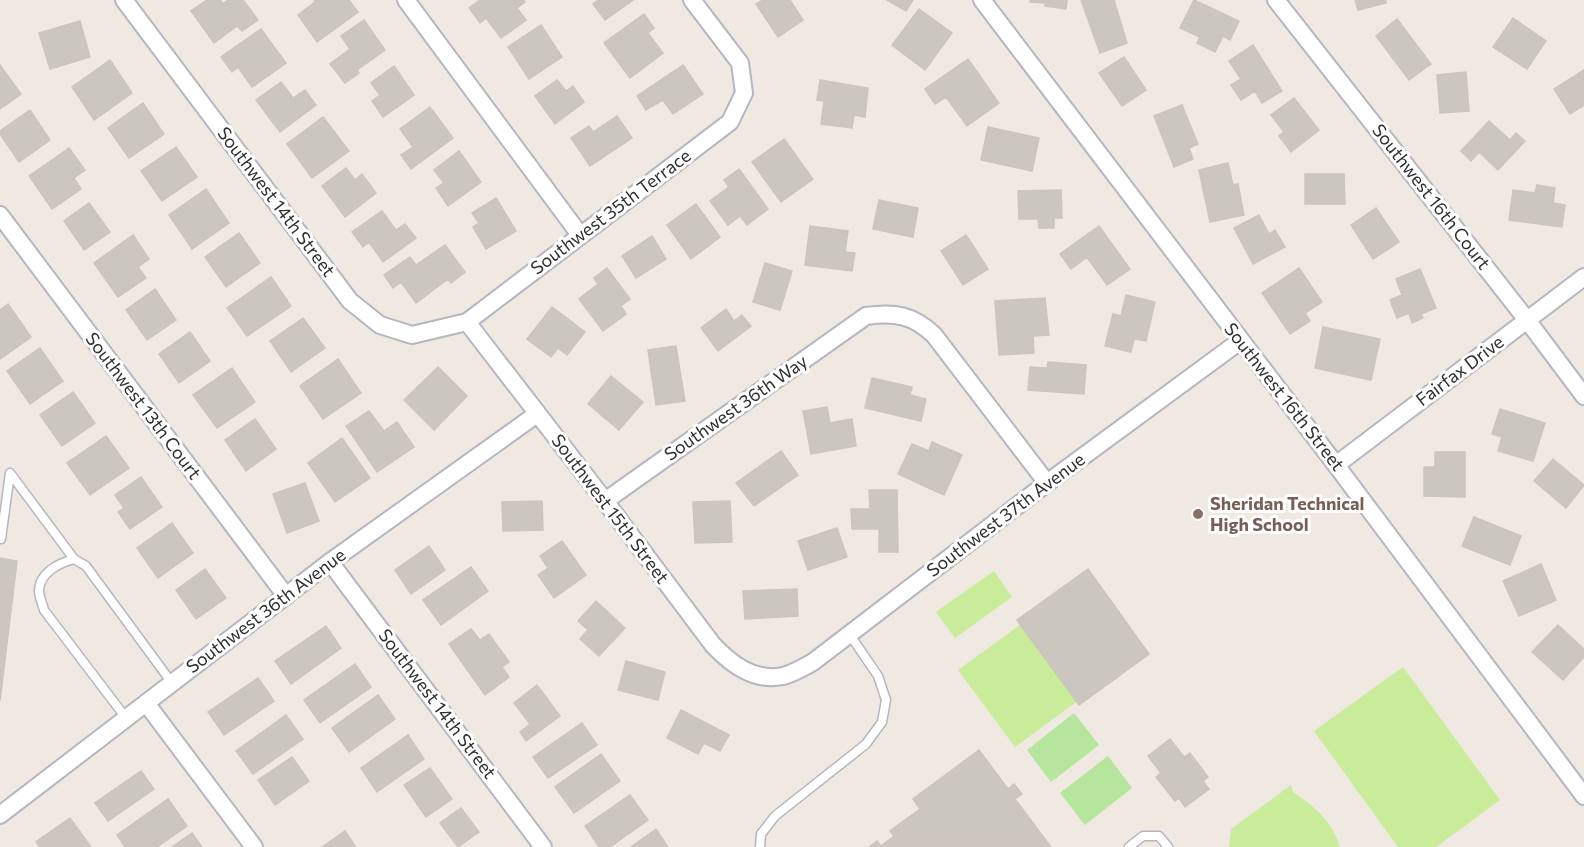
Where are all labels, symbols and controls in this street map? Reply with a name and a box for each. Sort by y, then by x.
street label: Southwest 16th Court [1368,119,1496,274]
street label: Southwest 14th Street [213,122,340,281]
street label: Southwest 35th Terrace [526,144,695,279]
street label: Southwest 16th Street [1220,318,1349,475]
street label: Southwest 13th Court [81,328,206,483]
street label: Fairfax Drive [1411,330,1508,410]
street label: Southwest 36th Way [660,350,811,465]
street label: Southwest 15th Street [547,429,674,587]
street label: Southwest 37th Avenue [922,448,1089,581]
place label: Sheridan Technical High School [1210,492,1364,535]
marker: Sheridan Technical High School [1191,507,1205,521]
street label: Southwest 36th Avenue [181,543,349,677]
street label: Southwest 14th Street [374,624,501,783]

